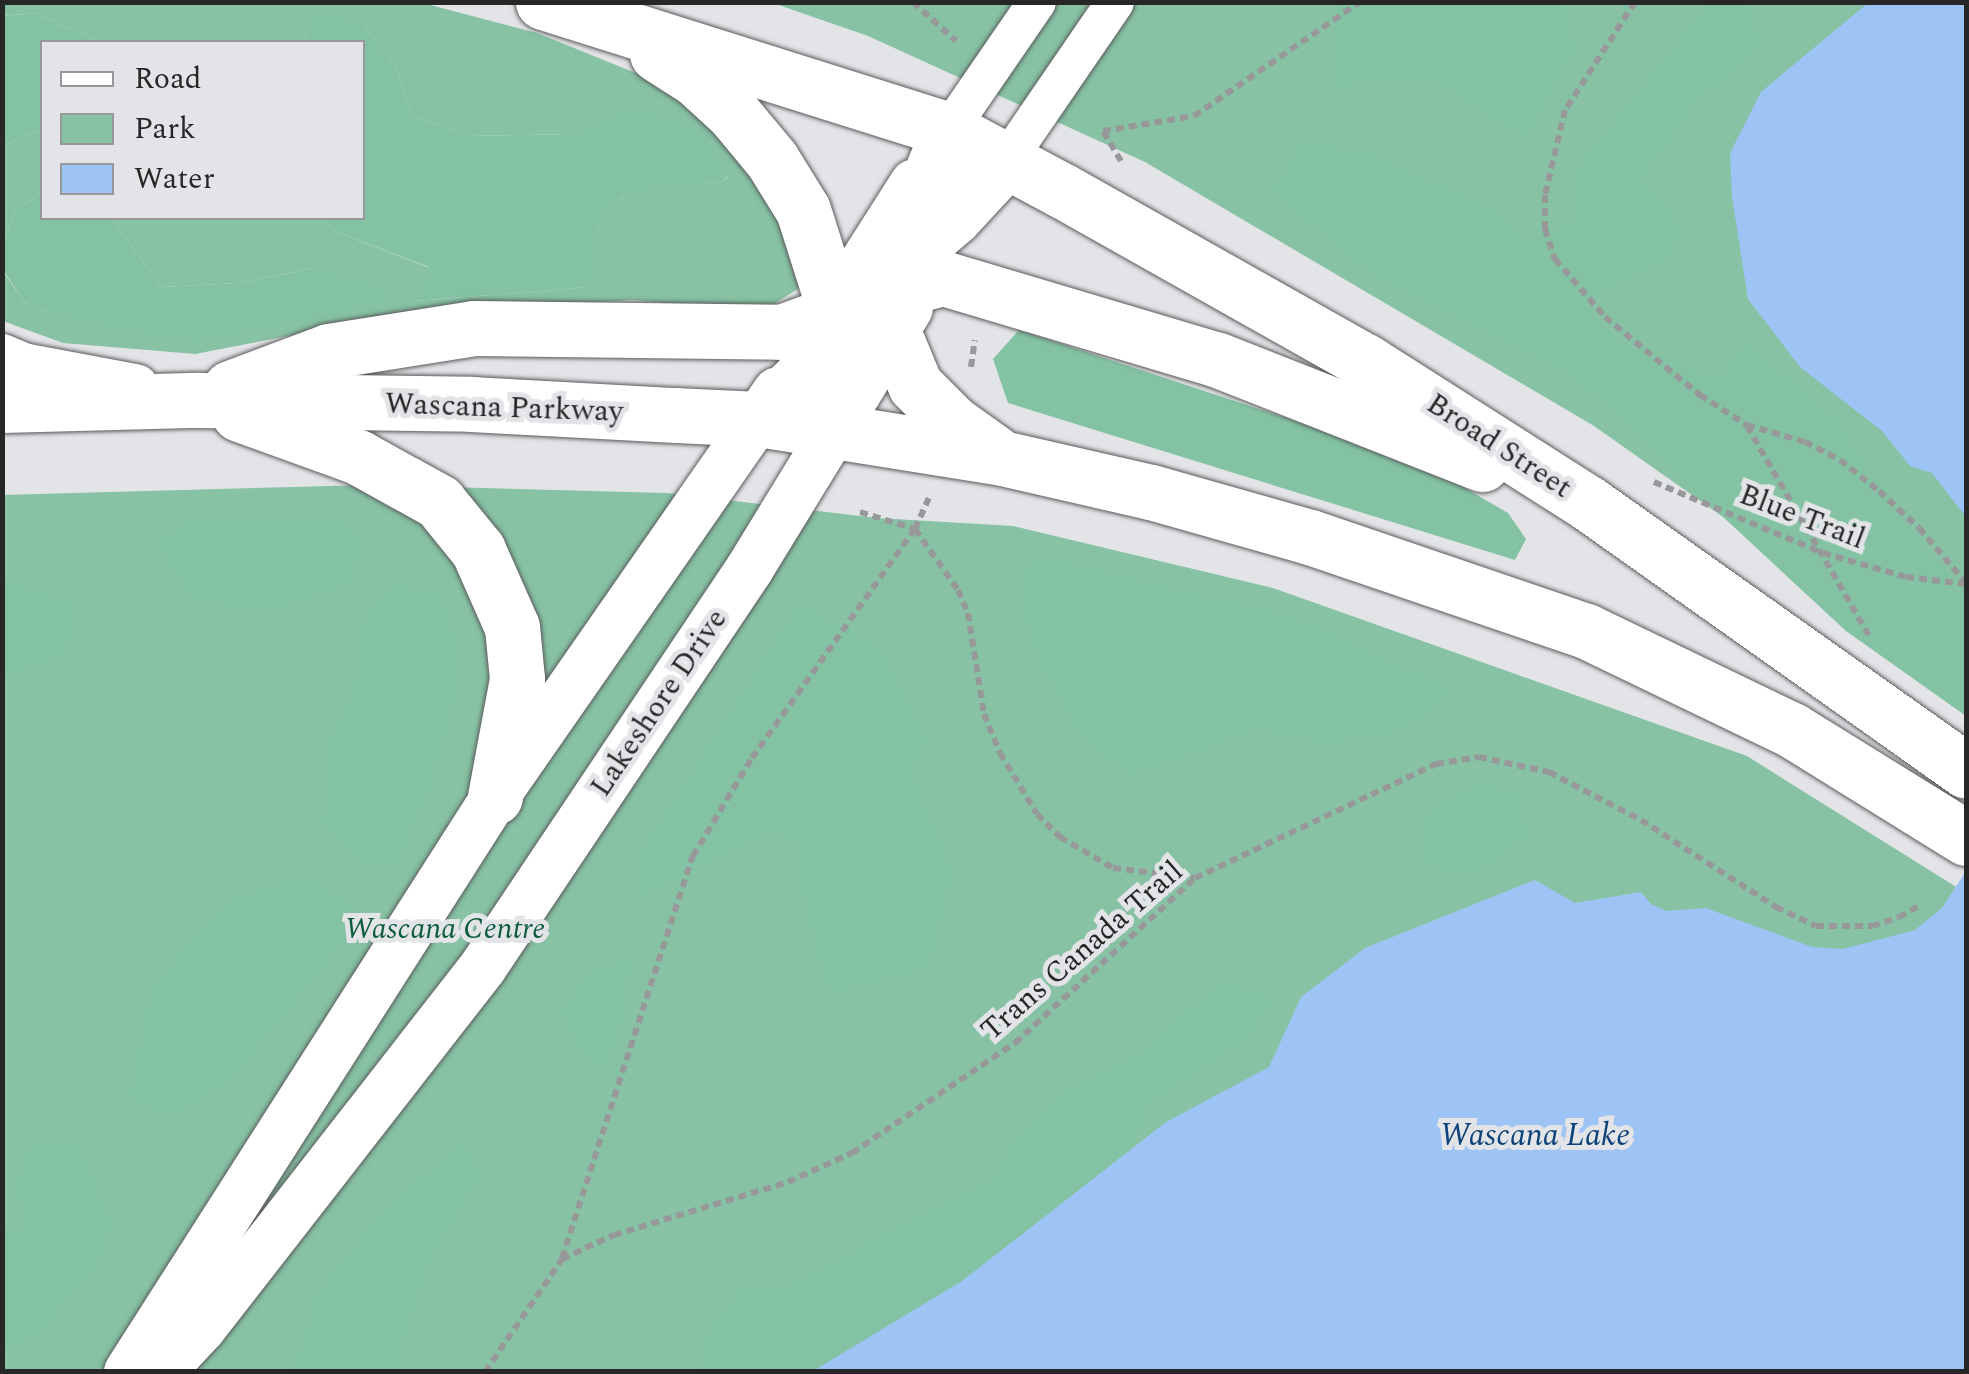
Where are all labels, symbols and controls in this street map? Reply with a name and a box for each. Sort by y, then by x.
legend [40,40,365,220]
text: Road [134,56,202,102]
text: Park [134,106,196,152]
text: Water [134,156,215,202]
street label: Wascana Parkway [384,386,624,430]
street label: Broad Street [1420,386,1578,506]
street label: Blue Trail [1734,477,1870,557]
street label: Lakeshore Drive [583,603,735,803]
street label: Trans Canada Trail [974,853,1190,1049]
park label: Wascana Centre [345,911,545,947]
water label: Wascana Lake [1440,1117,1630,1155]

